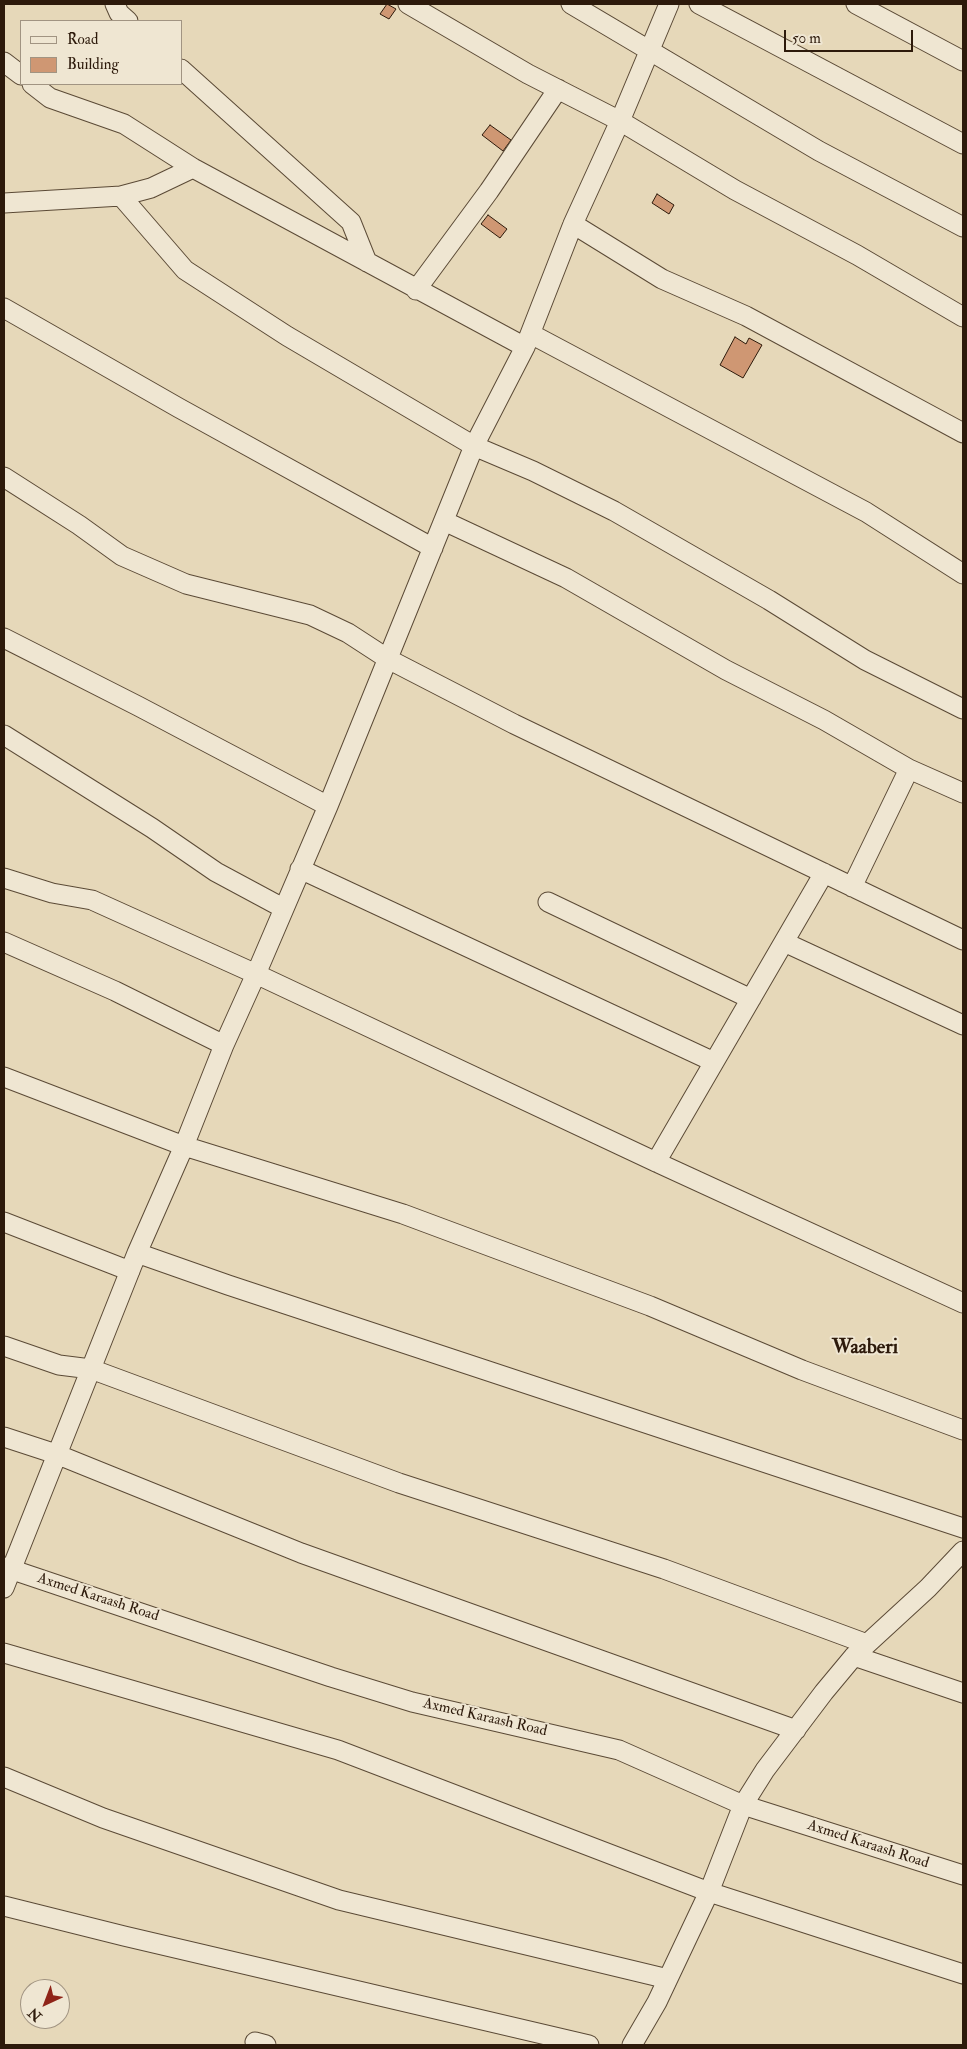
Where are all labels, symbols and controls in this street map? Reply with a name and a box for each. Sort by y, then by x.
legend [20,20,182,85]
scale bar [787,20,916,52]
text: 50 m [792,29,821,48]
text: Road [67,30,98,49]
text: Building [67,55,119,74]
district label: Waaberi [832,1337,898,1361]
street label: Axmed Karaash Road [35,1570,161,1626]
street label: Axmed Karaash Road [421,1695,549,1741]
street label: Axmed Karaash Road [805,1817,931,1873]
north arrow [20,1979,70,2029]
text: N [25,2004,46,2025]

